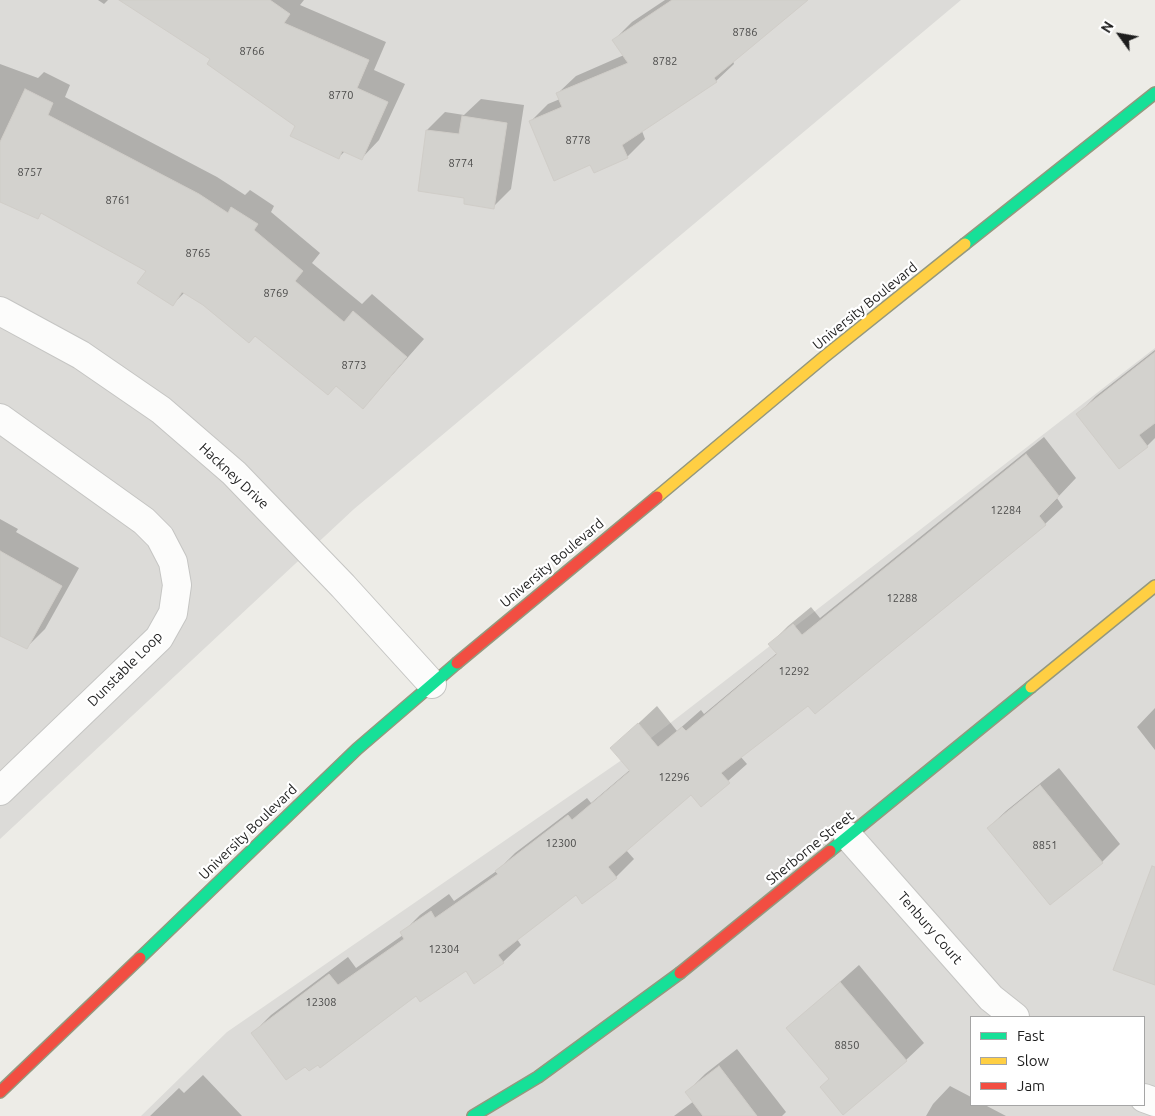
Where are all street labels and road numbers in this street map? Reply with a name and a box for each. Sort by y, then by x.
street label: University Boulevard [809,259,921,353]
street label: Hackney Drive [196,439,272,513]
street label: University Boulevard [497,515,607,611]
street label: Dunstable Loop [84,628,166,710]
street label: University Boulevard [196,781,300,883]
street label: Sherborne Street [763,807,857,889]
street label: Tenbury Court [894,888,966,968]

